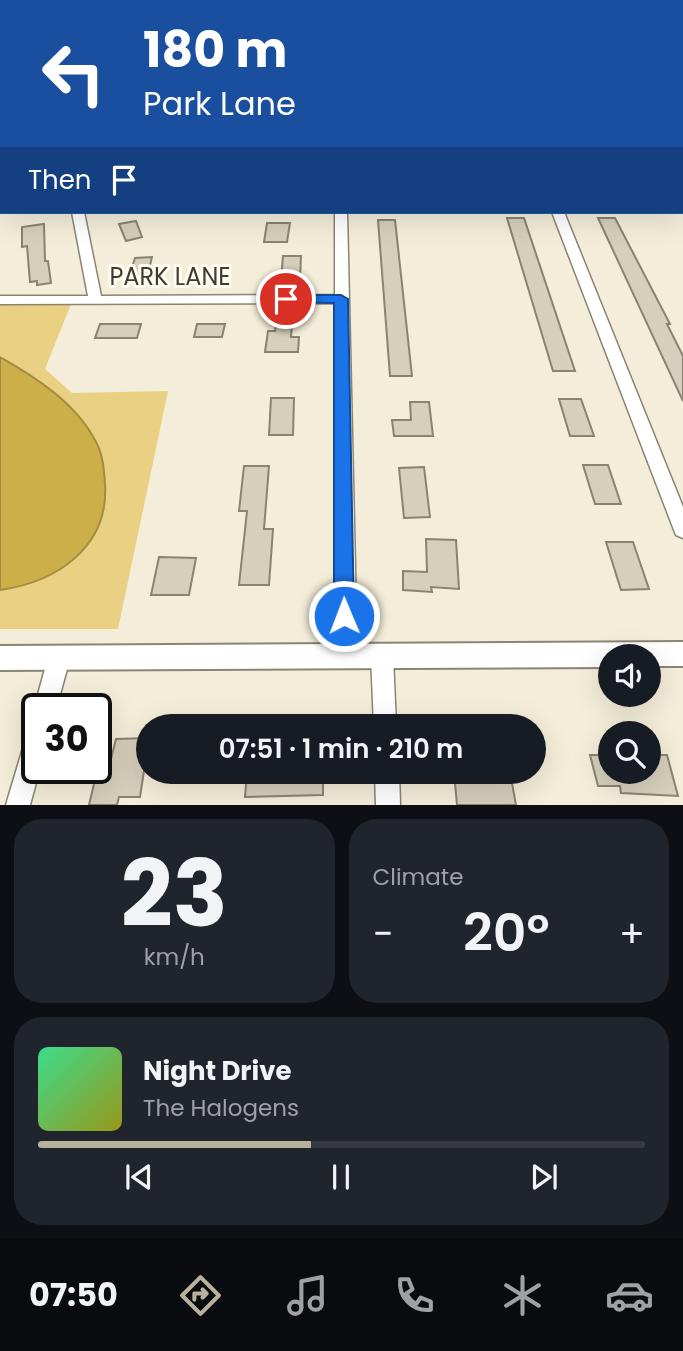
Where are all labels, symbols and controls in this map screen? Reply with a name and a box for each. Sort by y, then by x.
text: 180 m [143,16,287,84]
icon: left [28,28,119,119]
text: Park Lane [143,81,296,126]
icon: arrive [105,161,143,199]
text: Then [28,162,91,198]
street label: PARK LANE [109,260,231,293]
pin [256,269,316,329]
icon: arrive [267,280,305,318]
position arrow [307,579,381,653]
map controls [598,644,661,784]
button: sound [598,644,661,707]
speed limit sign: 30 [21,693,112,784]
button: search [598,721,661,784]
text: 07:51 · 1 min · 210 m [219,731,463,767]
text: 23 [121,830,228,958]
text: Climate [373,861,463,893]
text: 20° [463,896,550,969]
text: − [373,907,393,960]
text: + [619,907,645,960]
text: km/h [144,941,205,973]
text: Night Drive [143,1053,291,1089]
text: The Halogens [143,1092,299,1124]
icon: previous [120,1158,158,1196]
icon: pause [322,1158,360,1196]
icon: next [525,1158,563,1196]
icon: directions [176,1271,225,1320]
icon: music [283,1271,332,1320]
icon: phone [390,1271,439,1320]
icon: climate [498,1271,547,1320]
icon: car [605,1271,654,1320]
text: 07:50 [29,1272,118,1317]

